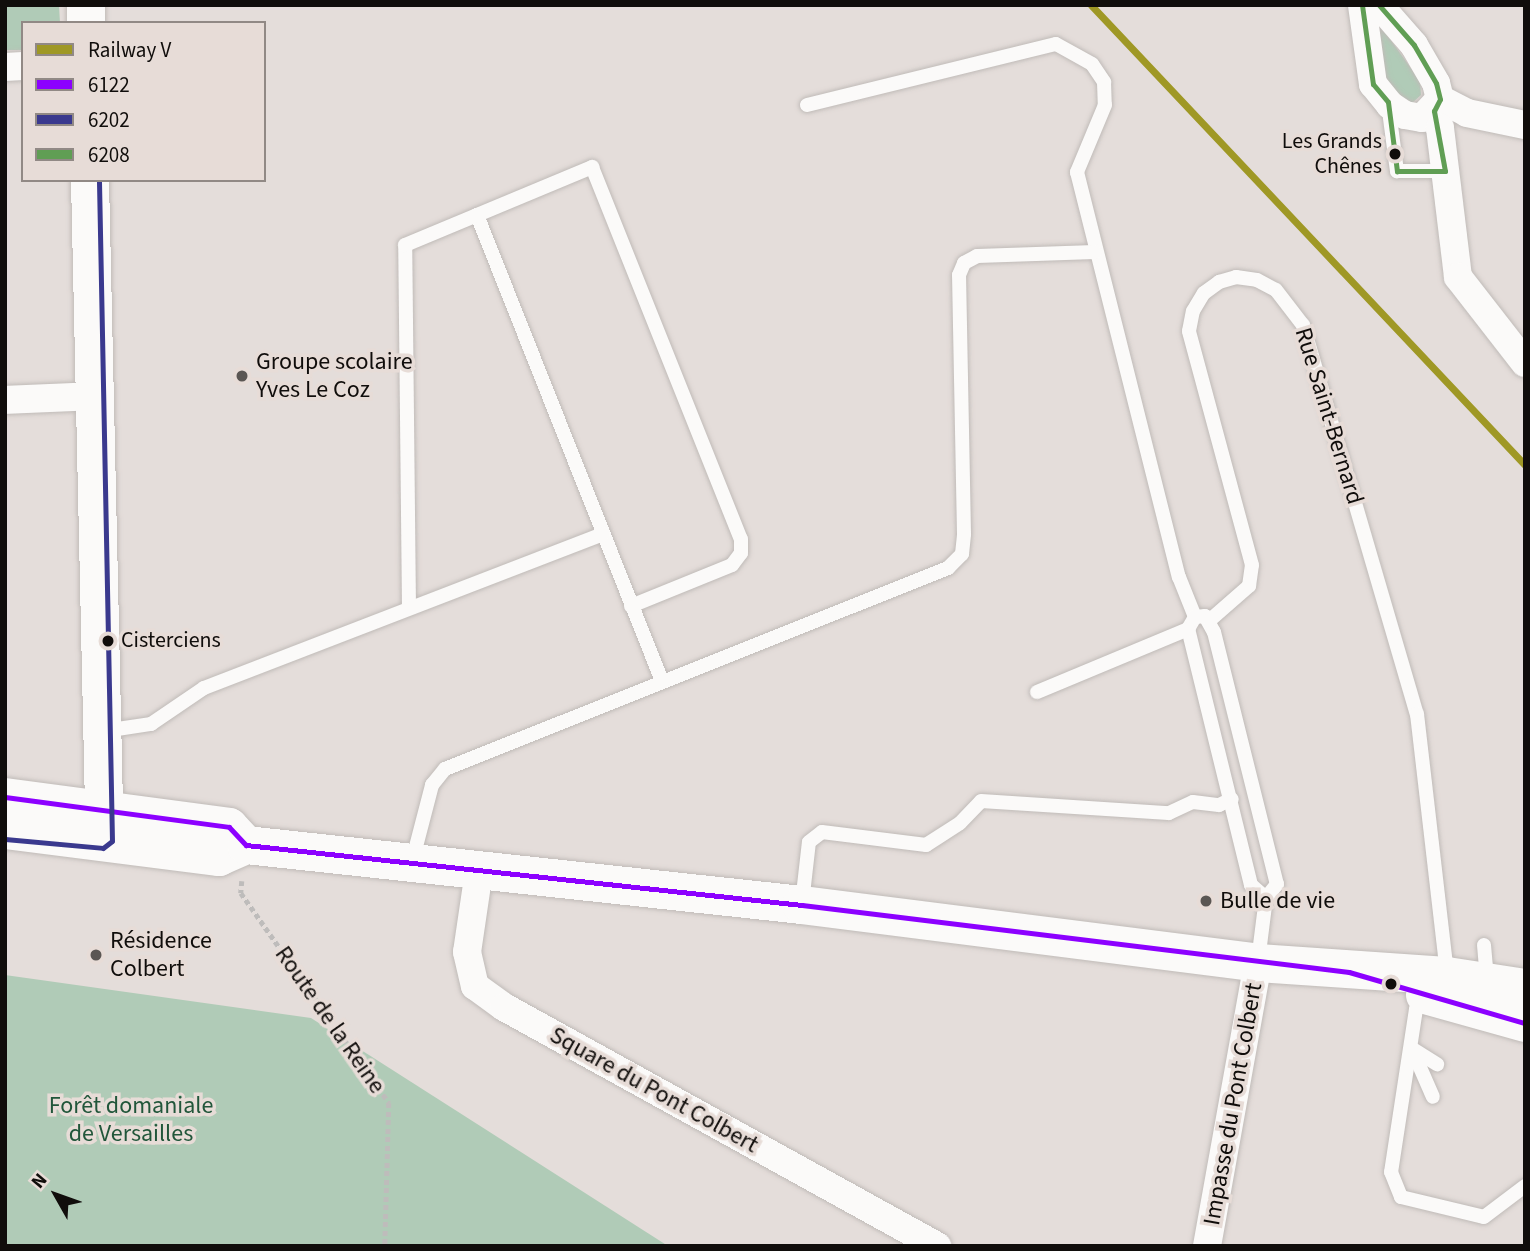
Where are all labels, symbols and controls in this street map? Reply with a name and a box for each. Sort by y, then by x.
legend [21,21,266,182]
text: Railway V [88,35,171,65]
text: 6122 [88,70,130,100]
text: 6202 [88,105,130,135]
place label: Les Grands Chênes [1282,128,1382,180]
text: 6208 [88,140,130,170]
marker: Les Grands Chênes [1388,147,1402,161]
street label: Rue Saint-Bernard [1288,324,1370,508]
place label: Groupe scolaire Yves Le Coz [256,348,413,404]
marker: Groupe scolaire Yves Le Coz [234,368,250,384]
place label: Cisterciens [121,628,221,654]
marker: Cisterciens [101,634,115,648]
place label: Bulle de vie [1220,887,1335,915]
marker: Bulle de vie [1198,893,1214,909]
place label: Résidence Colbert [110,927,212,983]
street label: Route de la Reine [269,941,391,1099]
marker: Résidence Colbert [88,947,104,963]
unlabelled marker [1384,977,1398,991]
street label: Impasse du Pont Colbert [1197,980,1269,1228]
street label: Square du Pont Colbert [545,1021,763,1159]
park label: Forêt domaniale de Versailles [49,1092,213,1148]
north arrow [21,1160,91,1230]
text: N [25,1168,54,1195]

